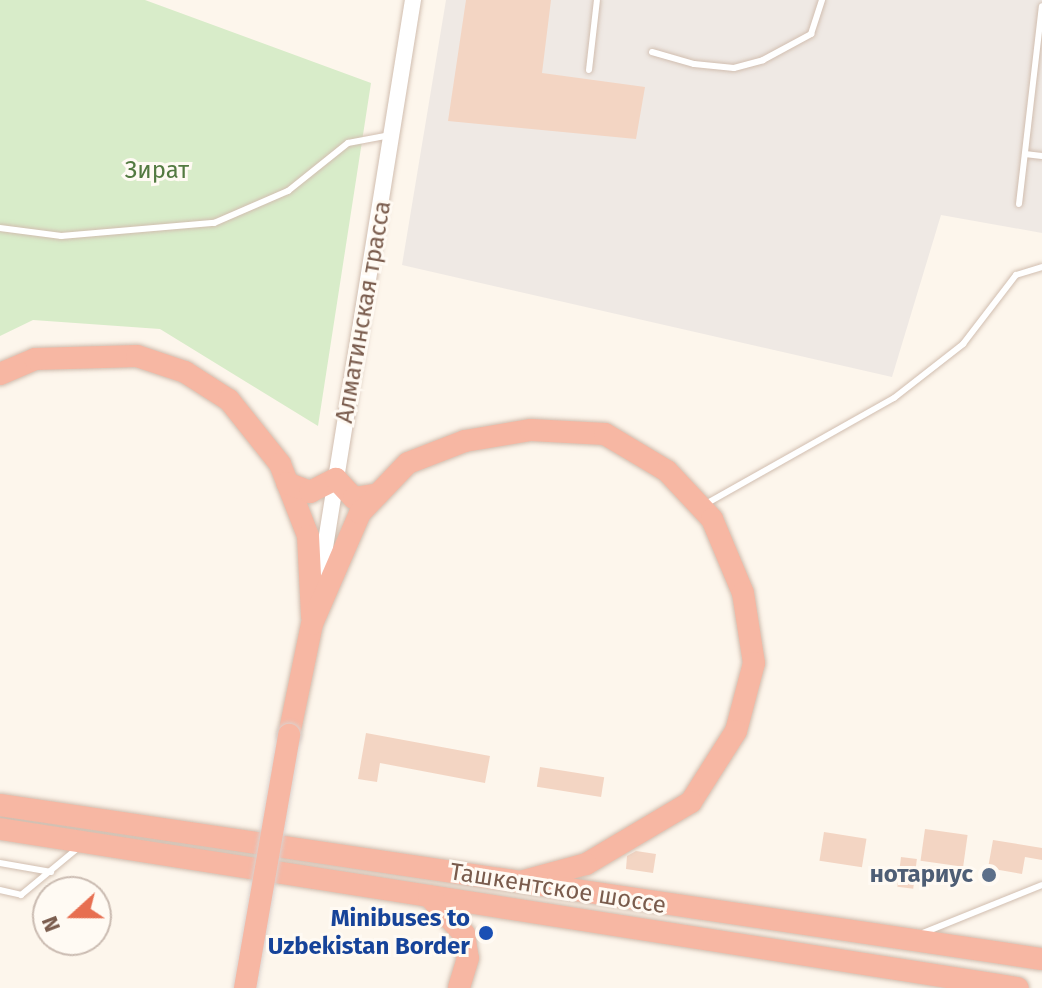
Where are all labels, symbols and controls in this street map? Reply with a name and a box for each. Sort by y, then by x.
park label: Зират [125,157,189,185]
street label: Алматинская трасса [330,199,398,425]
street label: Ташкентское шоссе [448,858,668,920]
place label: нотариус [870,861,973,889]
marker: нотариус [980,866,998,884]
north arrow [32,876,112,956]
place label: Minibuses to Uzbekistan Border [268,905,470,961]
text: N [36,912,66,936]
marker: Minibuses to Uzbekistan Border [477,924,495,942]

